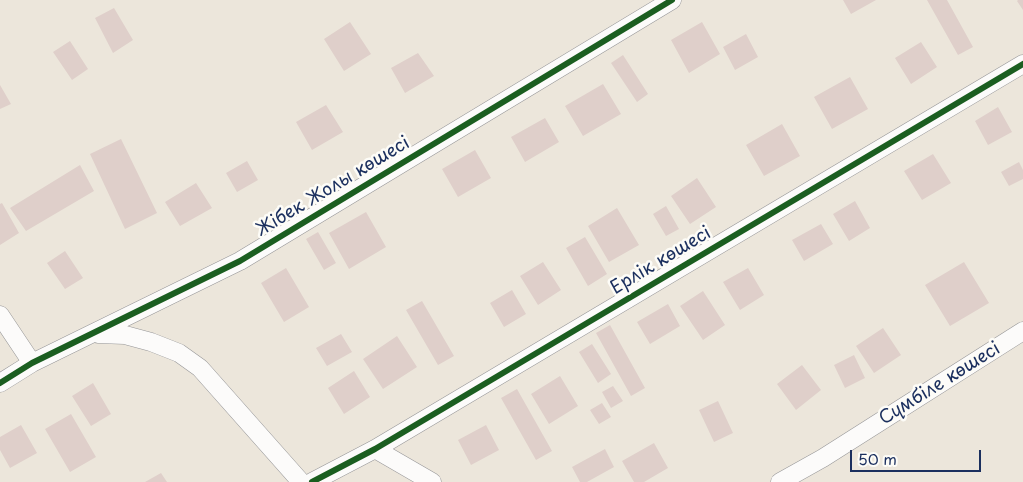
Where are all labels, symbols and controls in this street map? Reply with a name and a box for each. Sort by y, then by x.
street label: Жібек Жолы көшесі [252,133,414,241]
street label: Ерлік көшесі [607,222,715,300]
street label: Сүмбіле көшесі [875,338,1005,430]
scale bar [853,440,984,472]
text: 50 m [858,447,897,470]

